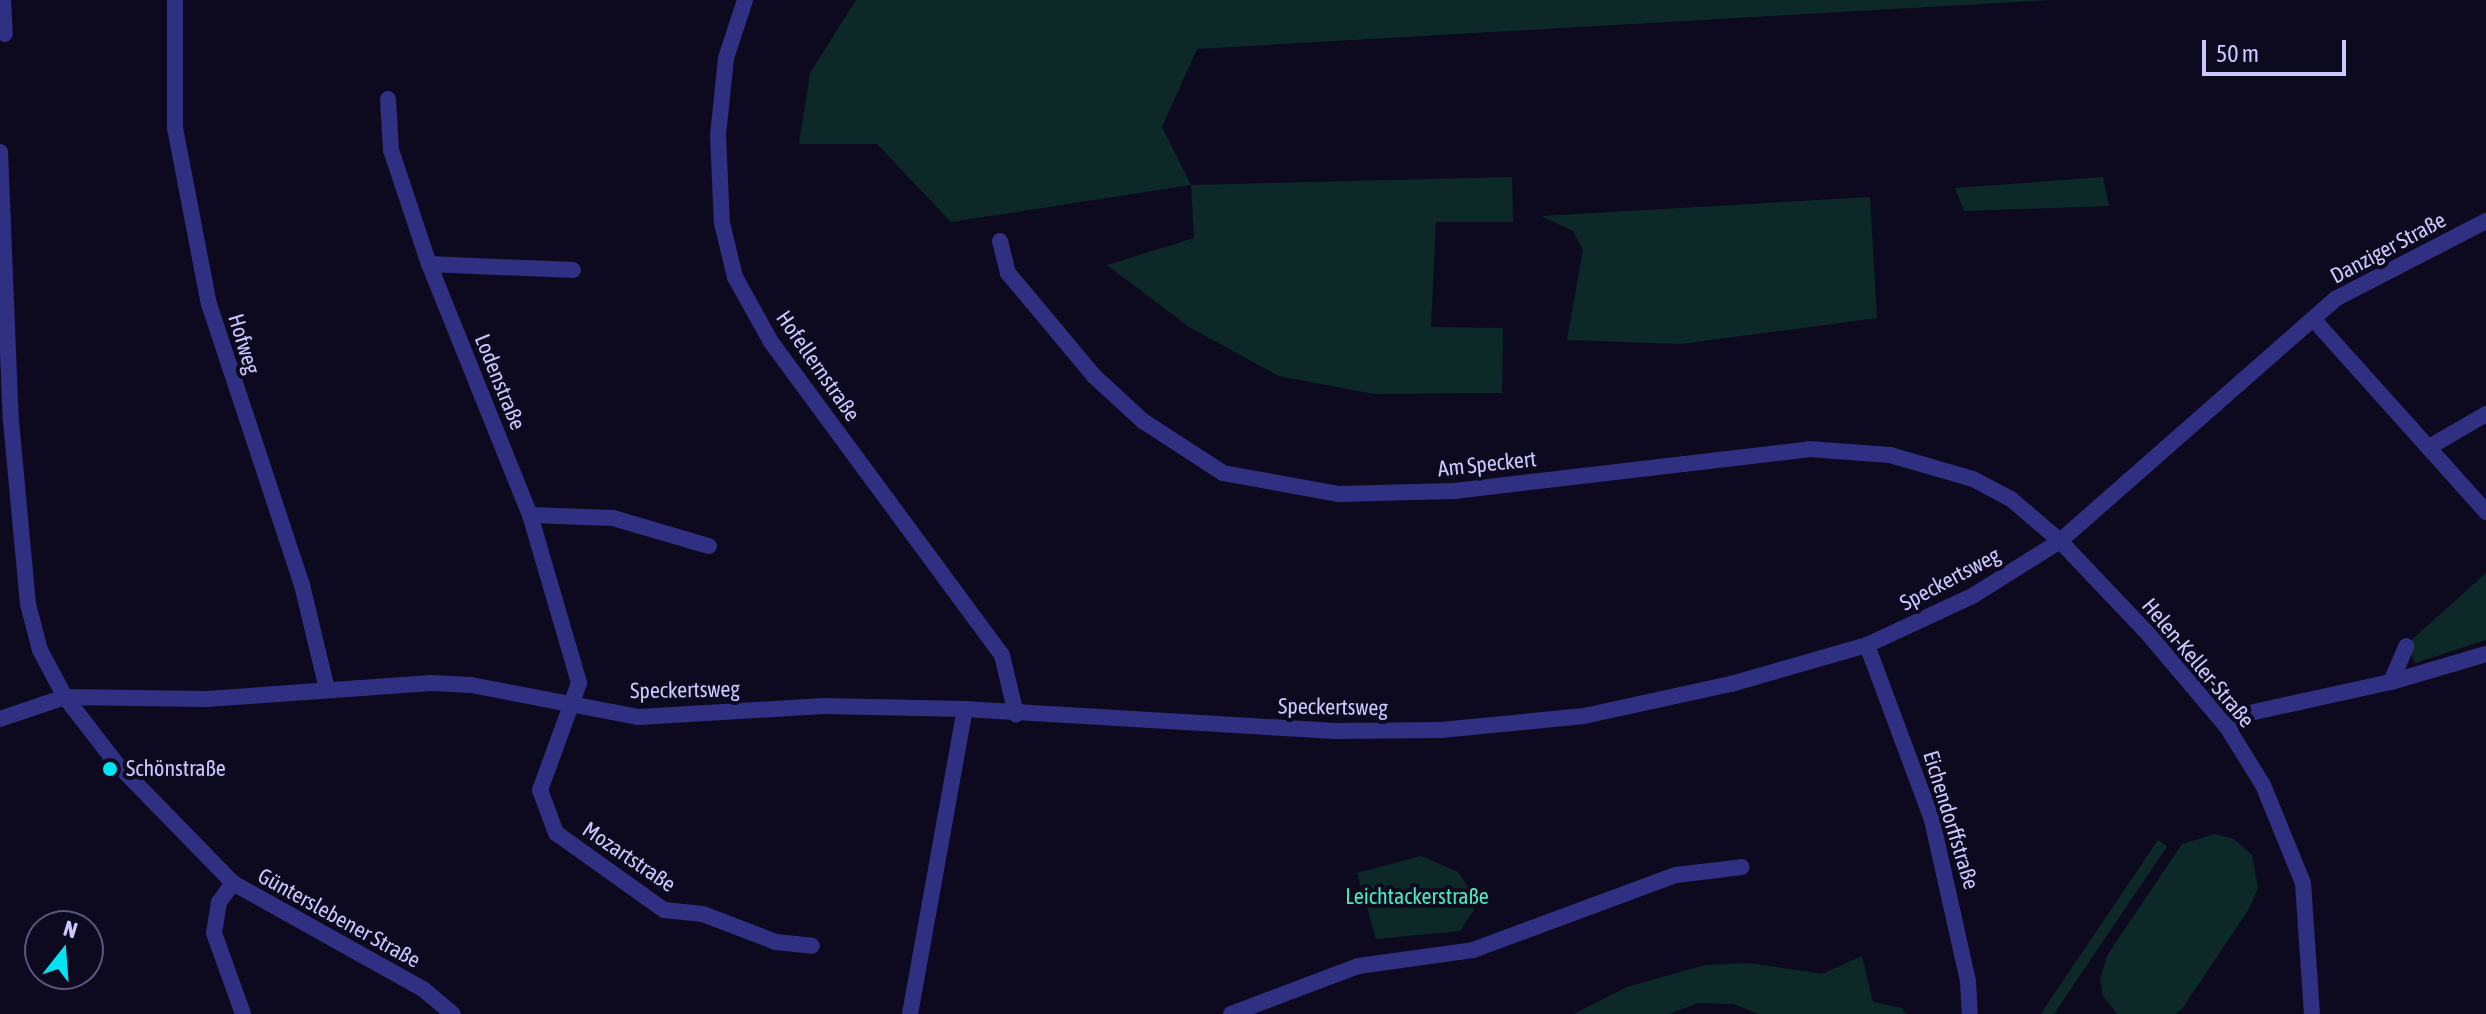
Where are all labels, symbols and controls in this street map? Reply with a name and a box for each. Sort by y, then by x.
scale bar [2206,24,2350,74]
text: 50 m [2216,40,2259,67]
street label: Danziger Straße [2326,207,2450,289]
street label: Hofellernstraße [770,306,866,426]
street label: Hofweg [222,311,266,377]
street label: Lodenstraße [469,330,531,434]
street label: Am Speckert [1436,446,1538,482]
street label: Speckertsweg [1895,542,2005,616]
street label: Helen-Keller-Straße [2136,593,2260,733]
street label: Speckertsweg [630,676,740,704]
street label: Speckertsweg [1278,693,1388,721]
street label: Eichendorffstraße [1917,747,1985,893]
place label: Schönstraße [126,756,226,782]
marker: Schönstraße [101,760,119,778]
street label: Mozartstraße [578,816,680,898]
street label: Günterslebener Straße [253,862,425,974]
park label: Leichtackerstraße [1345,884,1489,910]
north arrow [24,910,104,990]
text: N [60,915,80,943]

